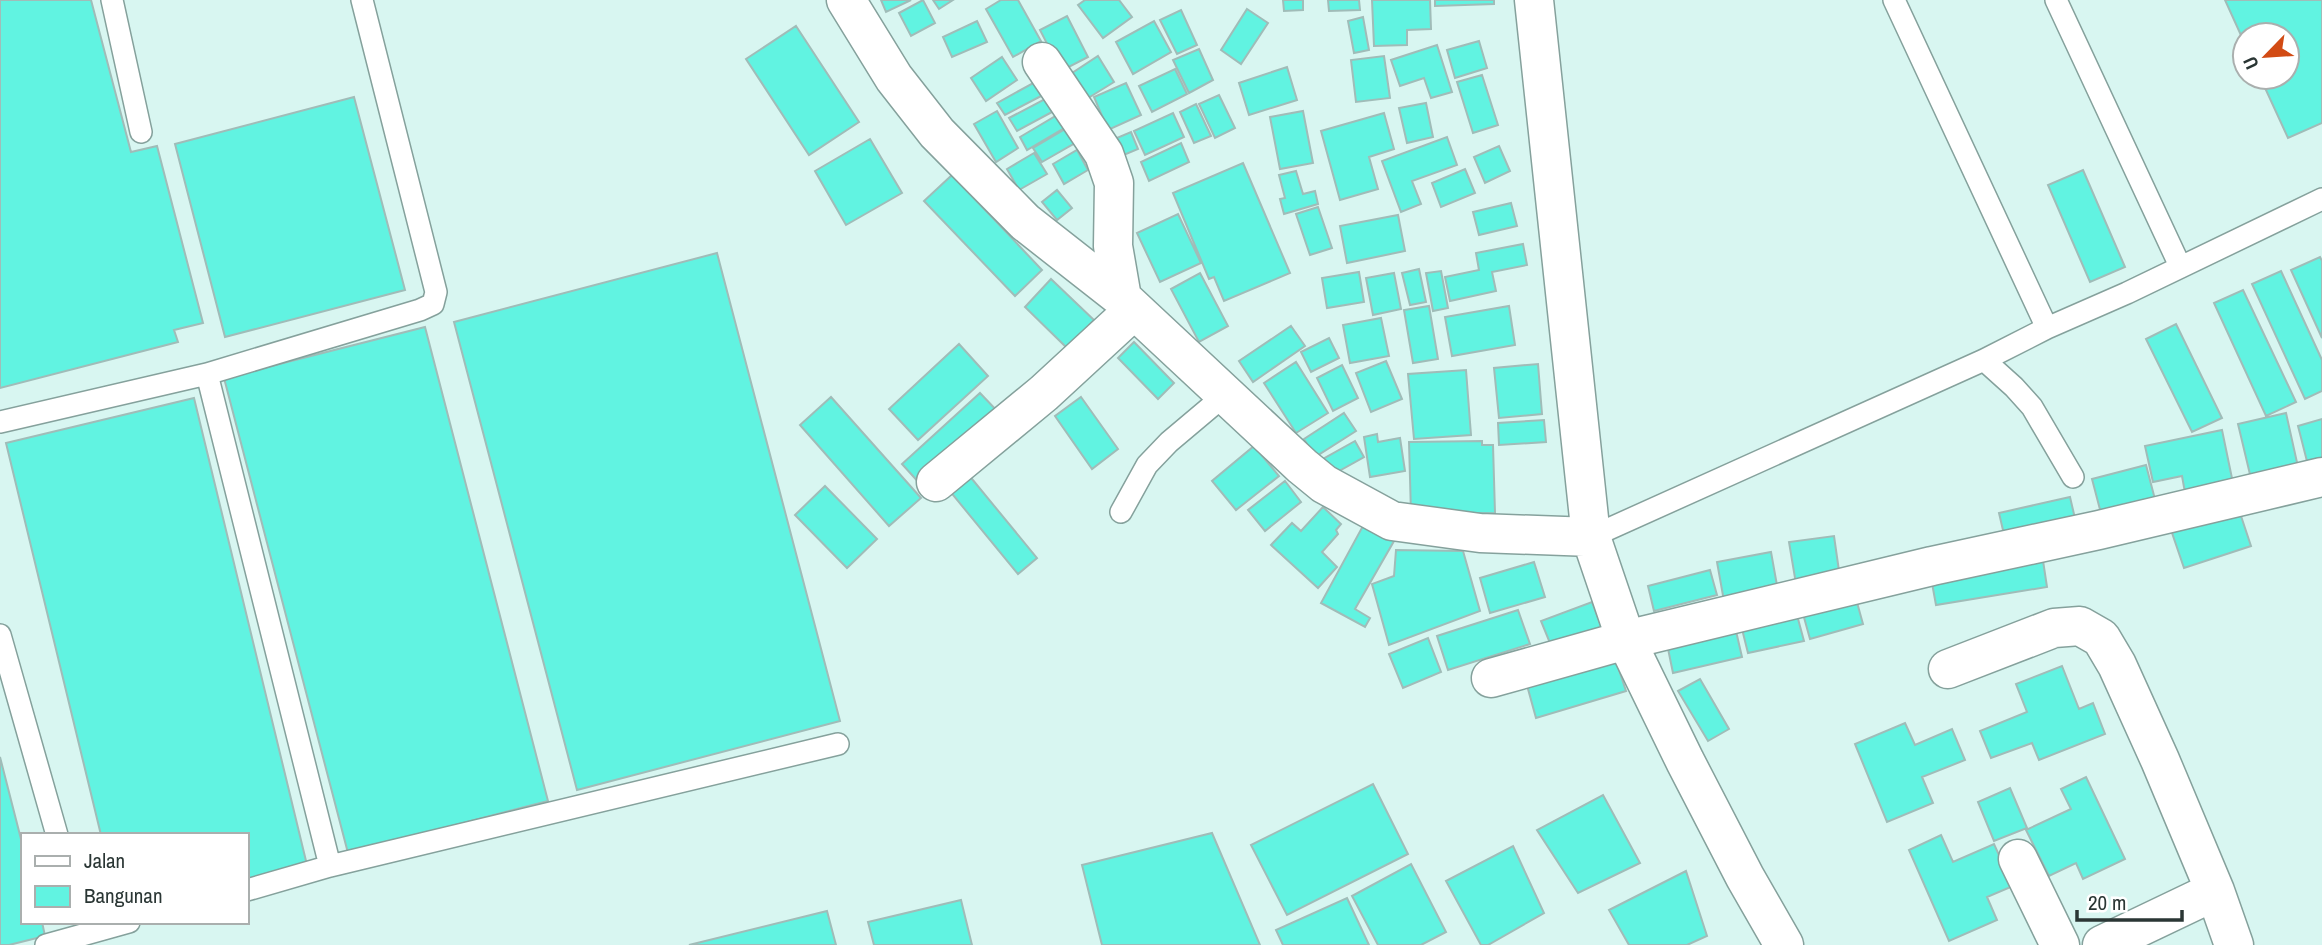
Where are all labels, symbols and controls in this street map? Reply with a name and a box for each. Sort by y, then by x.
north arrow [2231,21,2301,91]
text: U [2236,53,2265,74]
legend [21,833,248,924]
text: Jalan [84,846,125,875]
scale bar [2077,878,2182,922]
text: Bangunan [84,881,163,910]
text: 20 m [2088,888,2126,917]

